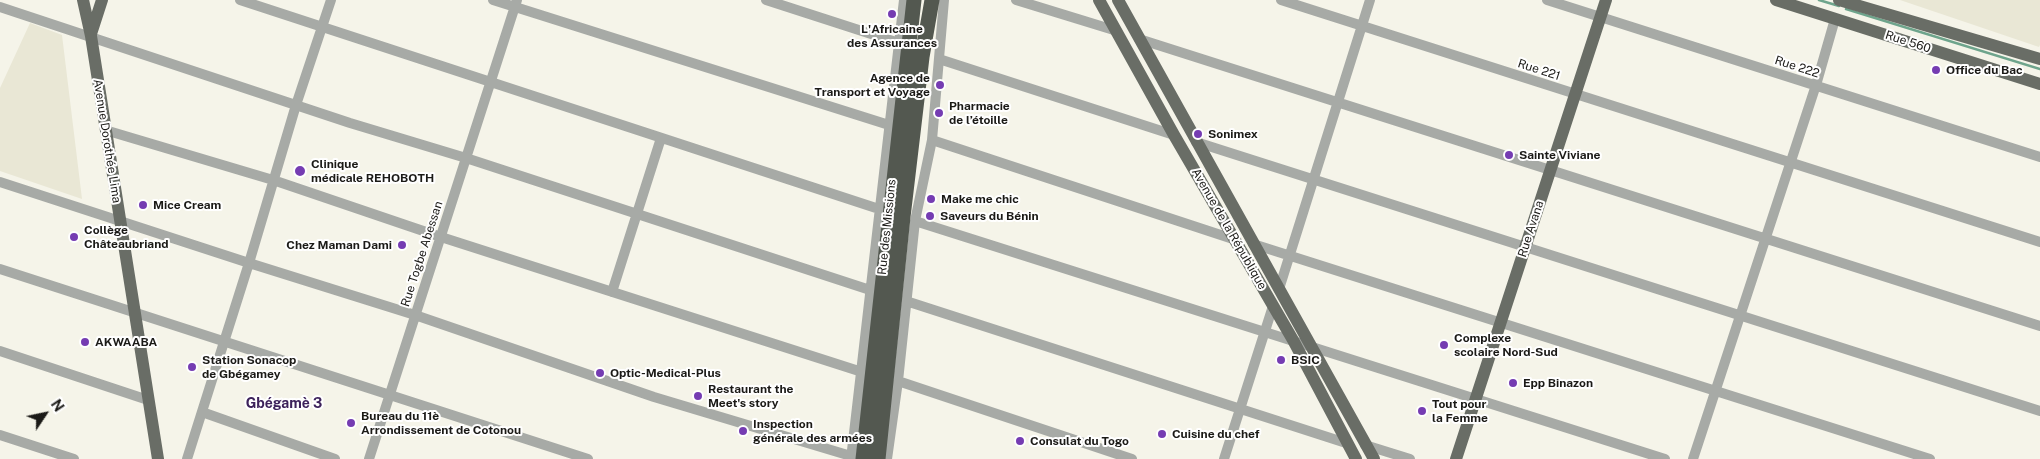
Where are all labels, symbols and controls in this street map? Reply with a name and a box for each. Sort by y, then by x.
marker: L'Africaine des Assurances [886,8,898,20]
place label: L'Africaine des Assurances [847,22,937,50]
street label: Rue 560 [1883,28,1933,56]
street label: Rue 222 [1773,53,1821,81]
street label: Rue 221 [1516,56,1562,84]
place label: Office du Bac [1946,63,2023,77]
marker: Office du Bac [1930,64,1942,76]
place label: Agence de Transport et Voyage [814,71,930,99]
street label: Avenue Dorothée Lima [90,78,124,204]
marker: Agence de Transport et Voyage [934,79,946,91]
place label: Pharmacie de l’étoille [949,99,1010,127]
marker: Pharmacie de l’étoille [933,107,945,119]
place label: Sonimex [1208,127,1258,141]
marker: Sonimex [1192,128,1204,140]
place label: Sainte Viviane [1519,148,1601,162]
marker: Sainte Viviane [1503,149,1515,161]
place label: Clinique médicale REHOBOTH [311,157,434,185]
marker: Clinique médicale REHOBOTH [293,164,307,178]
street label: Avenue de la République [1188,166,1270,292]
street label: Rue des Missions [875,179,899,275]
place label: Make me chic [941,192,1019,206]
marker: Make me chic [925,193,937,205]
place label: Mice Cream [153,198,221,212]
marker: Mice Cream [137,199,149,211]
street label: Rue Togbe Abessan [398,199,446,309]
street label: Rue Avana [1515,199,1547,259]
place label: Saveurs du Bénin [940,209,1039,223]
marker: Saveurs du Bénin [924,210,936,222]
place label: Collège Châteaubriand [84,223,169,251]
marker: Collège Châteaubriand [68,231,80,243]
place label: Chez Maman Dami [286,238,392,252]
marker: Chez Maman Dami [396,239,408,251]
place label: Complexe scolaire Nord-Sud [1454,331,1558,359]
place label: AKWAABA [95,335,157,349]
marker: AKWAABA [79,336,91,348]
marker: Complexe scolaire Nord-Sud [1438,339,1450,351]
place label: Station Sonacop de Gbégamey [202,353,296,381]
place label: BSIC [1291,353,1320,367]
marker: BSIC [1275,354,1287,366]
marker: Station Sonacop de Gbégamey [186,361,198,373]
place label: Optic-Medical-Plus [610,366,721,380]
marker: Optic-Medical-Plus [594,367,606,379]
place label: Epp Binazon [1523,376,1593,390]
marker: Epp Binazon [1507,377,1519,389]
place label: Restaurant the Meet's story [708,382,794,410]
north arrow [20,389,70,439]
marker: Restaurant the Meet's story [692,390,704,402]
district label: Gbégamè 3 [246,396,322,412]
text: N [48,397,67,415]
place label: Tout pour la Femme [1432,397,1488,425]
marker: Tout pour la Femme [1416,405,1428,417]
place label: Bureau du 11è Arrondissement de Cotonou [361,409,521,437]
marker: Bureau du 11è Arrondissement de Cotonou [345,417,357,429]
place label: Inspection générale des armées [753,417,872,445]
marker: Inspection générale des armées [737,425,749,437]
place label: Cuisine du chef [1172,427,1260,441]
marker: Cuisine du chef [1156,428,1168,440]
place label: Consulat du Togo [1030,434,1129,448]
marker: Consulat du Togo [1014,435,1026,447]

